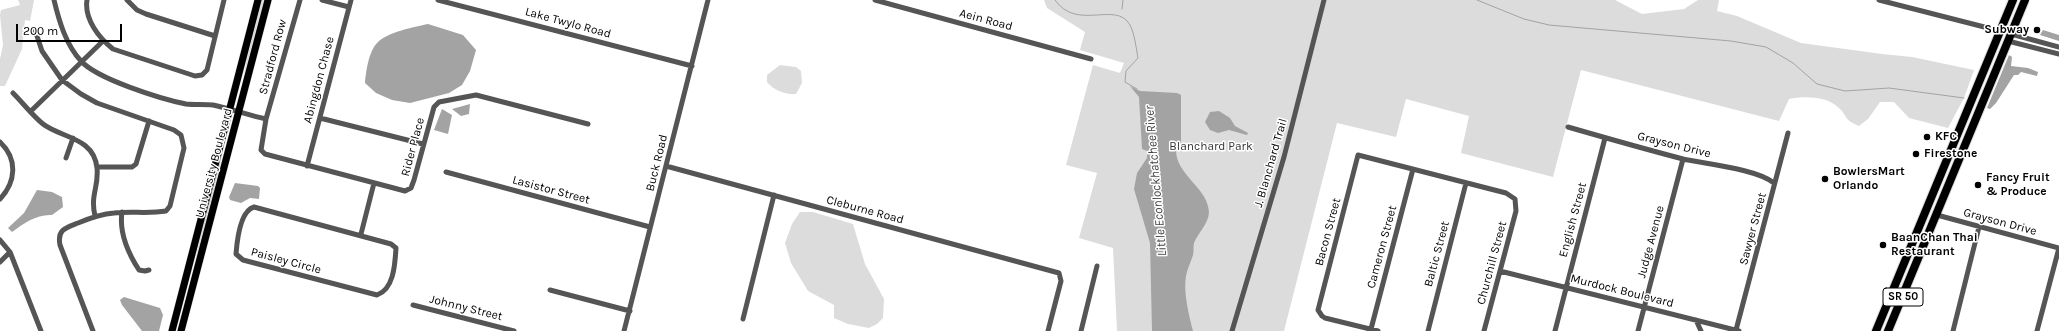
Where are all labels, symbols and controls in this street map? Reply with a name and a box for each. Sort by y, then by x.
street label: Lake Twylo Road [523,5,613,41]
street label: Aein Road [958,6,1014,34]
scale bar [18,16,124,42]
street label: Stradford Row [256,18,290,96]
place label: Subway [1984,23,2029,37]
text: 200 m [23,24,58,38]
marker: Subway [2032,25,2042,35]
street label: Abingdon Chase [301,35,337,125]
water label: Little Econlockhatchee River [1142,105,1170,257]
street label: University Boulevard [192,107,236,219]
street label: Rider Place [398,116,428,178]
street label: J. Blanchard Trail [1251,117,1291,209]
street label: Grayson Drive [1636,129,1712,161]
place label: KFC [1935,130,1957,144]
marker: KFC [1922,132,1932,142]
street label: Buck Road [643,133,671,193]
park label: Blanchard Park [1169,140,1253,154]
place label: Firestone [1924,147,1977,161]
marker: Firestone [1911,149,1921,159]
place label: BowlersMart Orlando [1833,165,1905,193]
place label: Fancy Fruit & Produce [1986,171,2050,199]
street label: Lasistor Street [511,173,591,207]
marker: BowlersMart Orlando [1820,174,1830,184]
marker: Fancy Fruit & Produce [1973,180,1983,190]
street label: English Street [1556,181,1590,259]
street label: Sawyer Street [1736,191,1770,267]
street label: Cleburne Road [825,193,905,227]
street label: Bacon Street [1312,196,1344,268]
street label: Cameron Street [1364,204,1400,290]
street label: Judge Avenue [1634,204,1668,280]
street label: Grayson Drive [1962,205,2038,239]
street label: Baltic Street [1421,220,1453,288]
street label: Churchill Street [1474,220,1510,306]
place label: BaanChan Thai Restaurant [1891,231,1978,259]
marker: BaanChan Thai Restaurant [1878,240,1888,250]
street label: Paisley Circle [249,245,323,277]
street label: Murdock Boulevard [1569,271,1675,311]
road number: SR 50 [1883,288,1923,306]
street label: Johnny Street [428,292,504,324]

